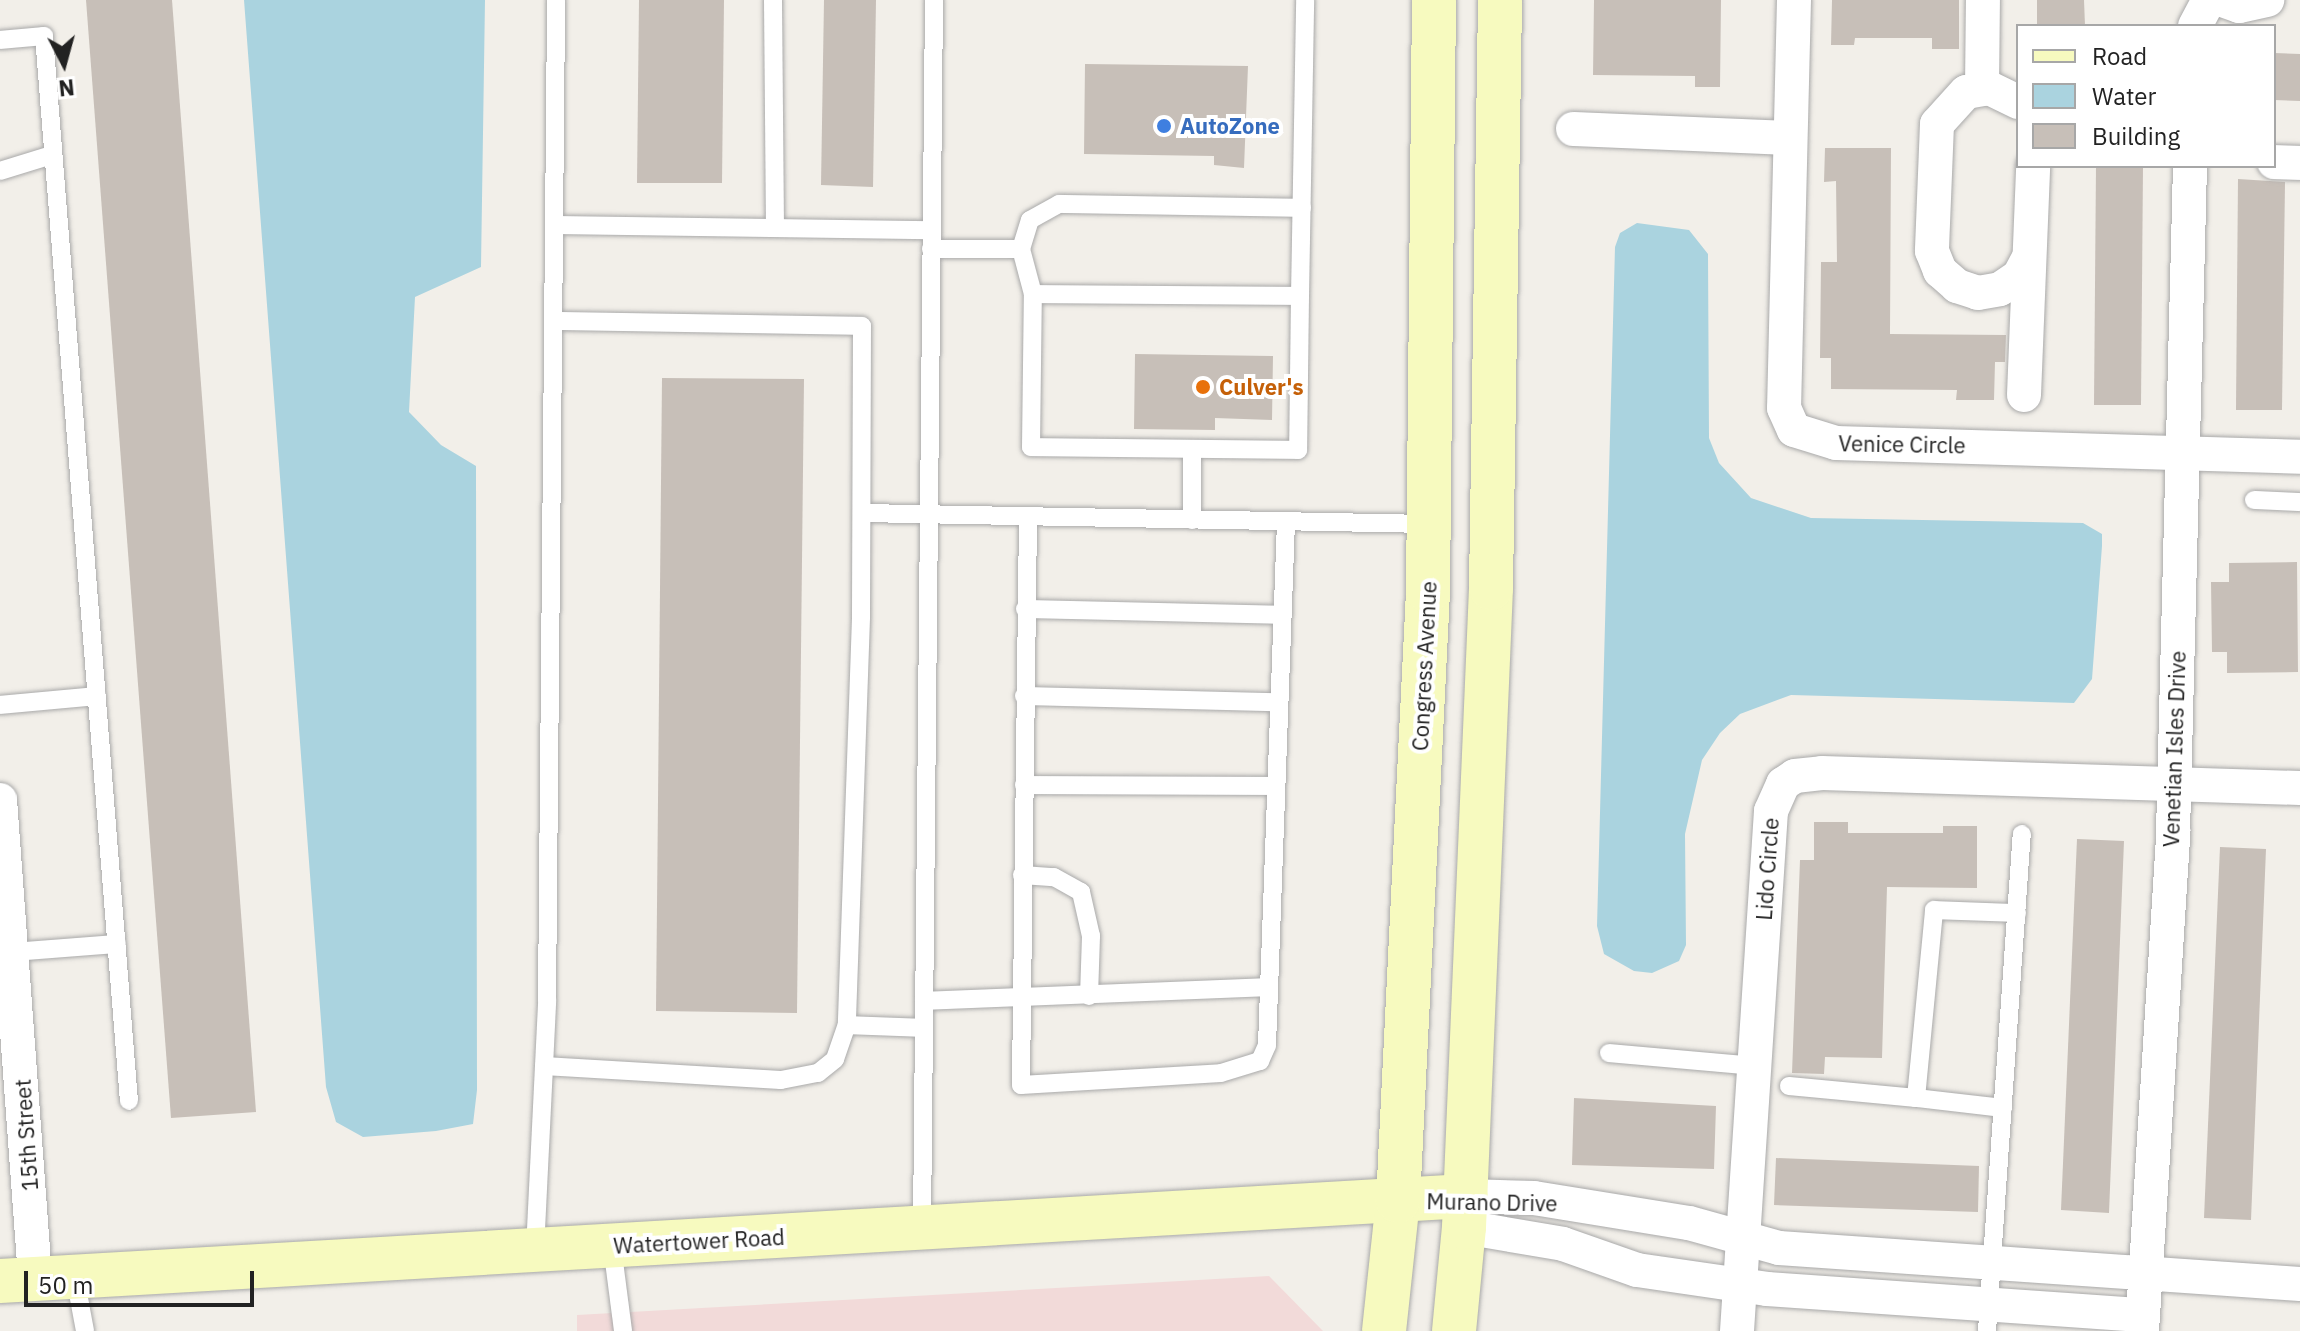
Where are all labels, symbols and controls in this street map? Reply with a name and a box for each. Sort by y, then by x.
north arrow [24,24,104,104]
legend [2016,24,2276,168]
text: Road [2092,40,2147,72]
text: N [57,73,76,104]
text: Water [2092,80,2156,112]
place label: AutoZone [1180,113,1280,139]
marker: AutoZone [1155,117,1173,135]
text: Building [2092,120,2180,152]
place label: Culver's [1219,374,1304,400]
marker: Culver's [1194,378,1212,396]
street label: Venice Circle [1838,430,1966,458]
street label: Congress Avenue [1406,580,1442,752]
street label: Venetian Isles Drive [2157,650,2191,848]
street label: Lido Circle [1750,817,1784,921]
street label: 15th Street [9,1078,43,1192]
street label: Murano Drive [1426,1188,1558,1216]
street label: Watertower Road [613,1223,785,1259]
scale bar [28,1255,258,1305]
text: 50 m [38,1269,93,1301]

